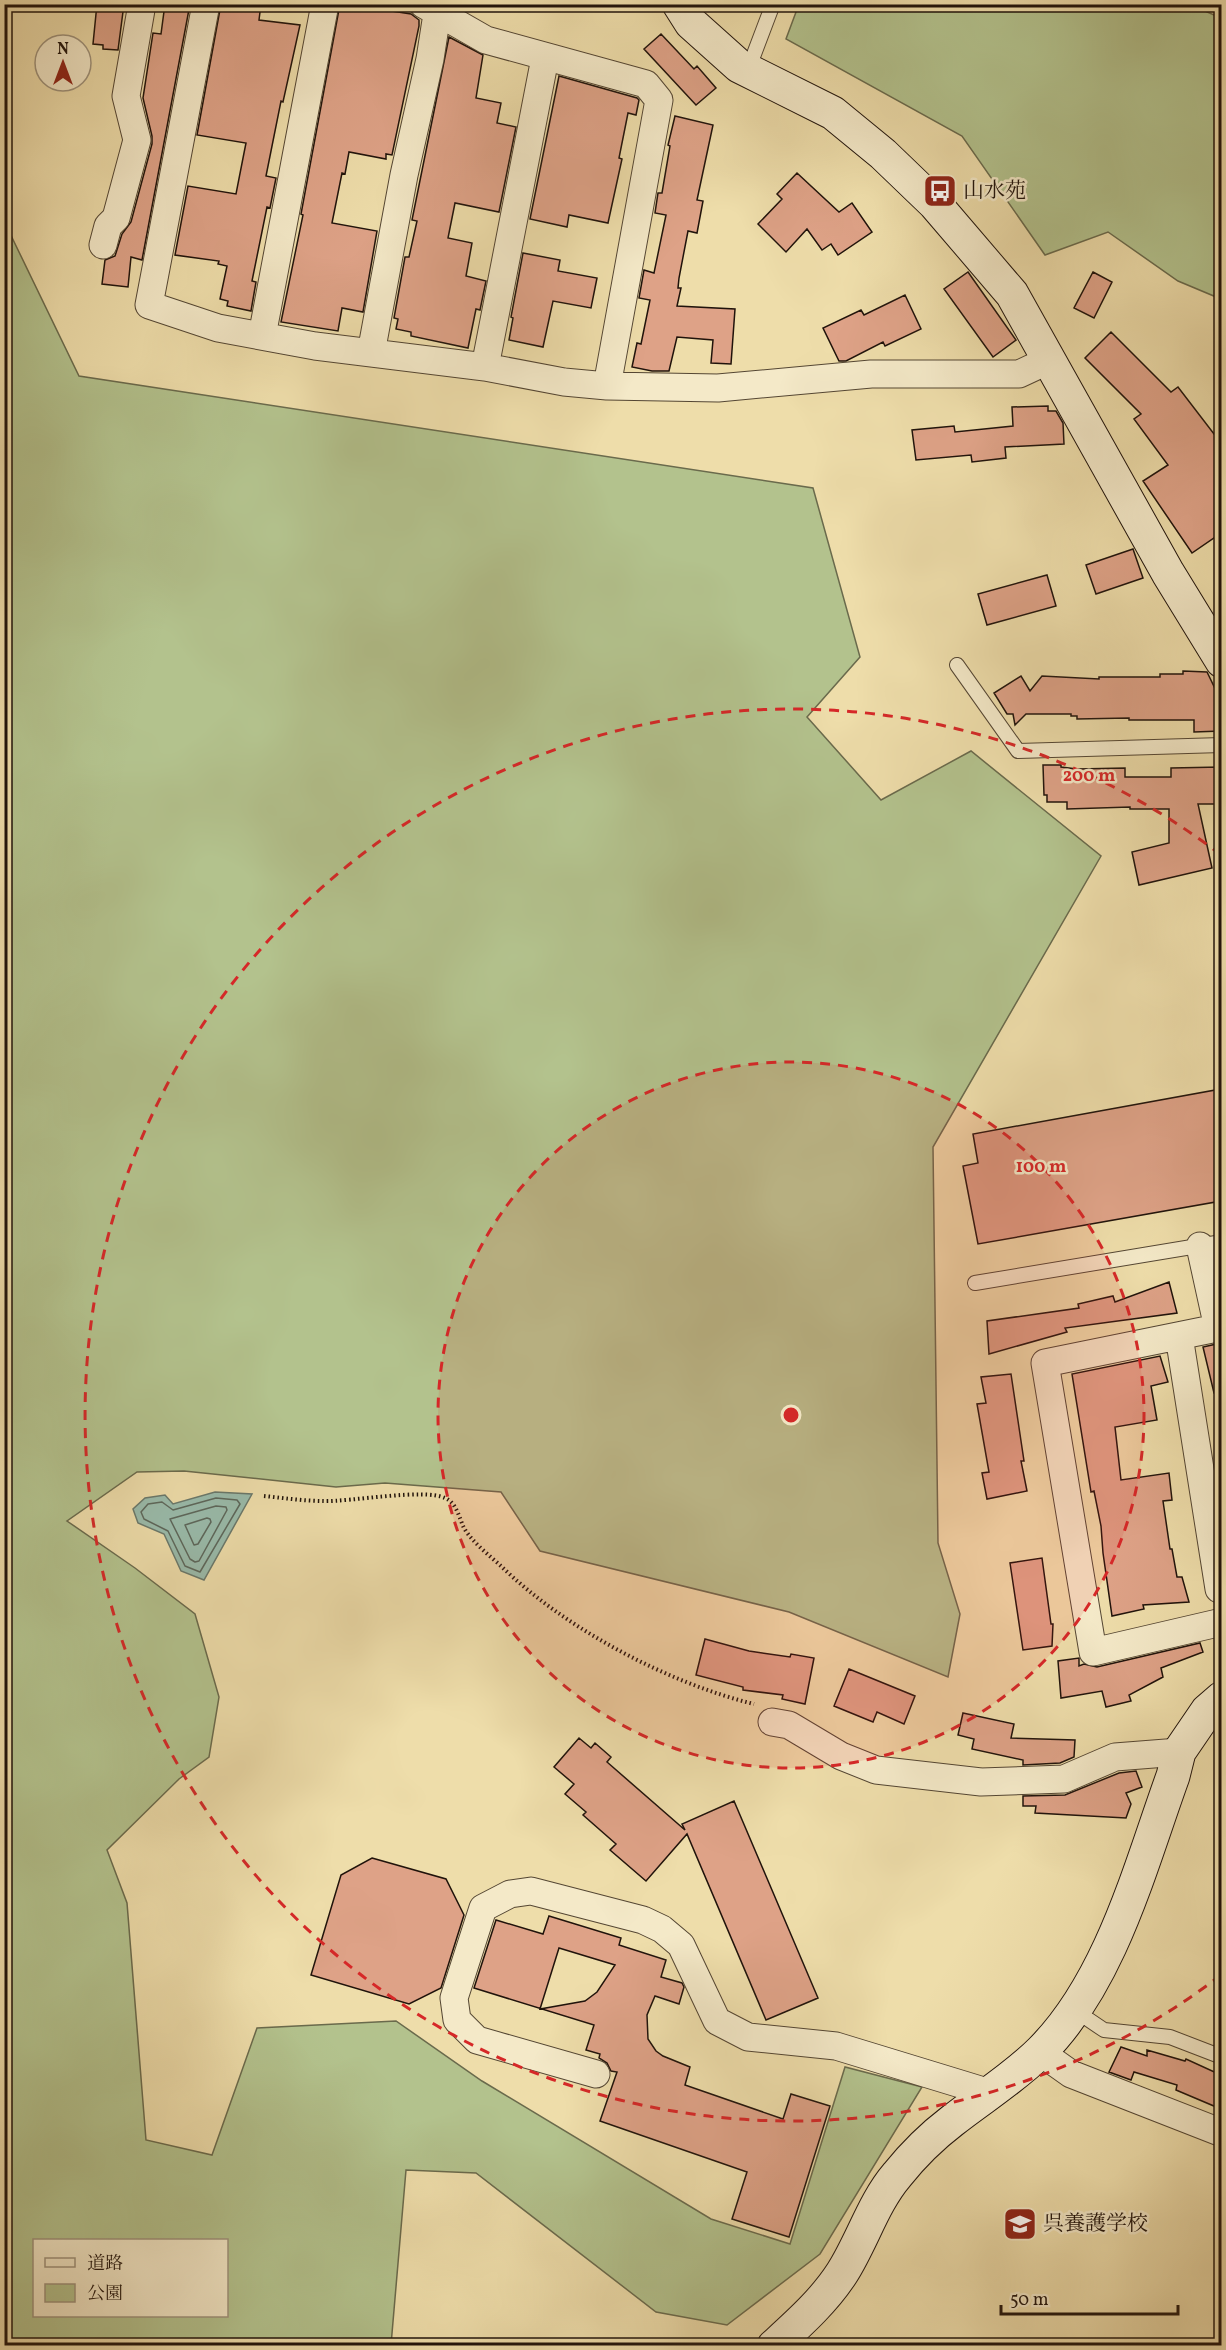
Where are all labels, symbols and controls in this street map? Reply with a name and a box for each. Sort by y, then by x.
north arrow [33,33,93,93]
text: N [57,39,69,61]
bus stop icon: 山水苑 [922,173,958,209]
place label: 山水苑 [963,177,1026,206]
text: 200 m [1063,764,1115,789]
text: 100 m [1016,1155,1066,1180]
centre of rings [781,1405,801,1425]
school or university icon: 呉養護学校 [1002,2206,1038,2242]
place label: 呉養護学校 [1043,2210,1148,2239]
legend [33,2239,228,2317]
text: 道路 [87,2252,123,2277]
scale bar [1001,2278,1178,2316]
text: 公園 [87,2282,123,2307]
text: 50 m [1010,2288,1049,2313]

